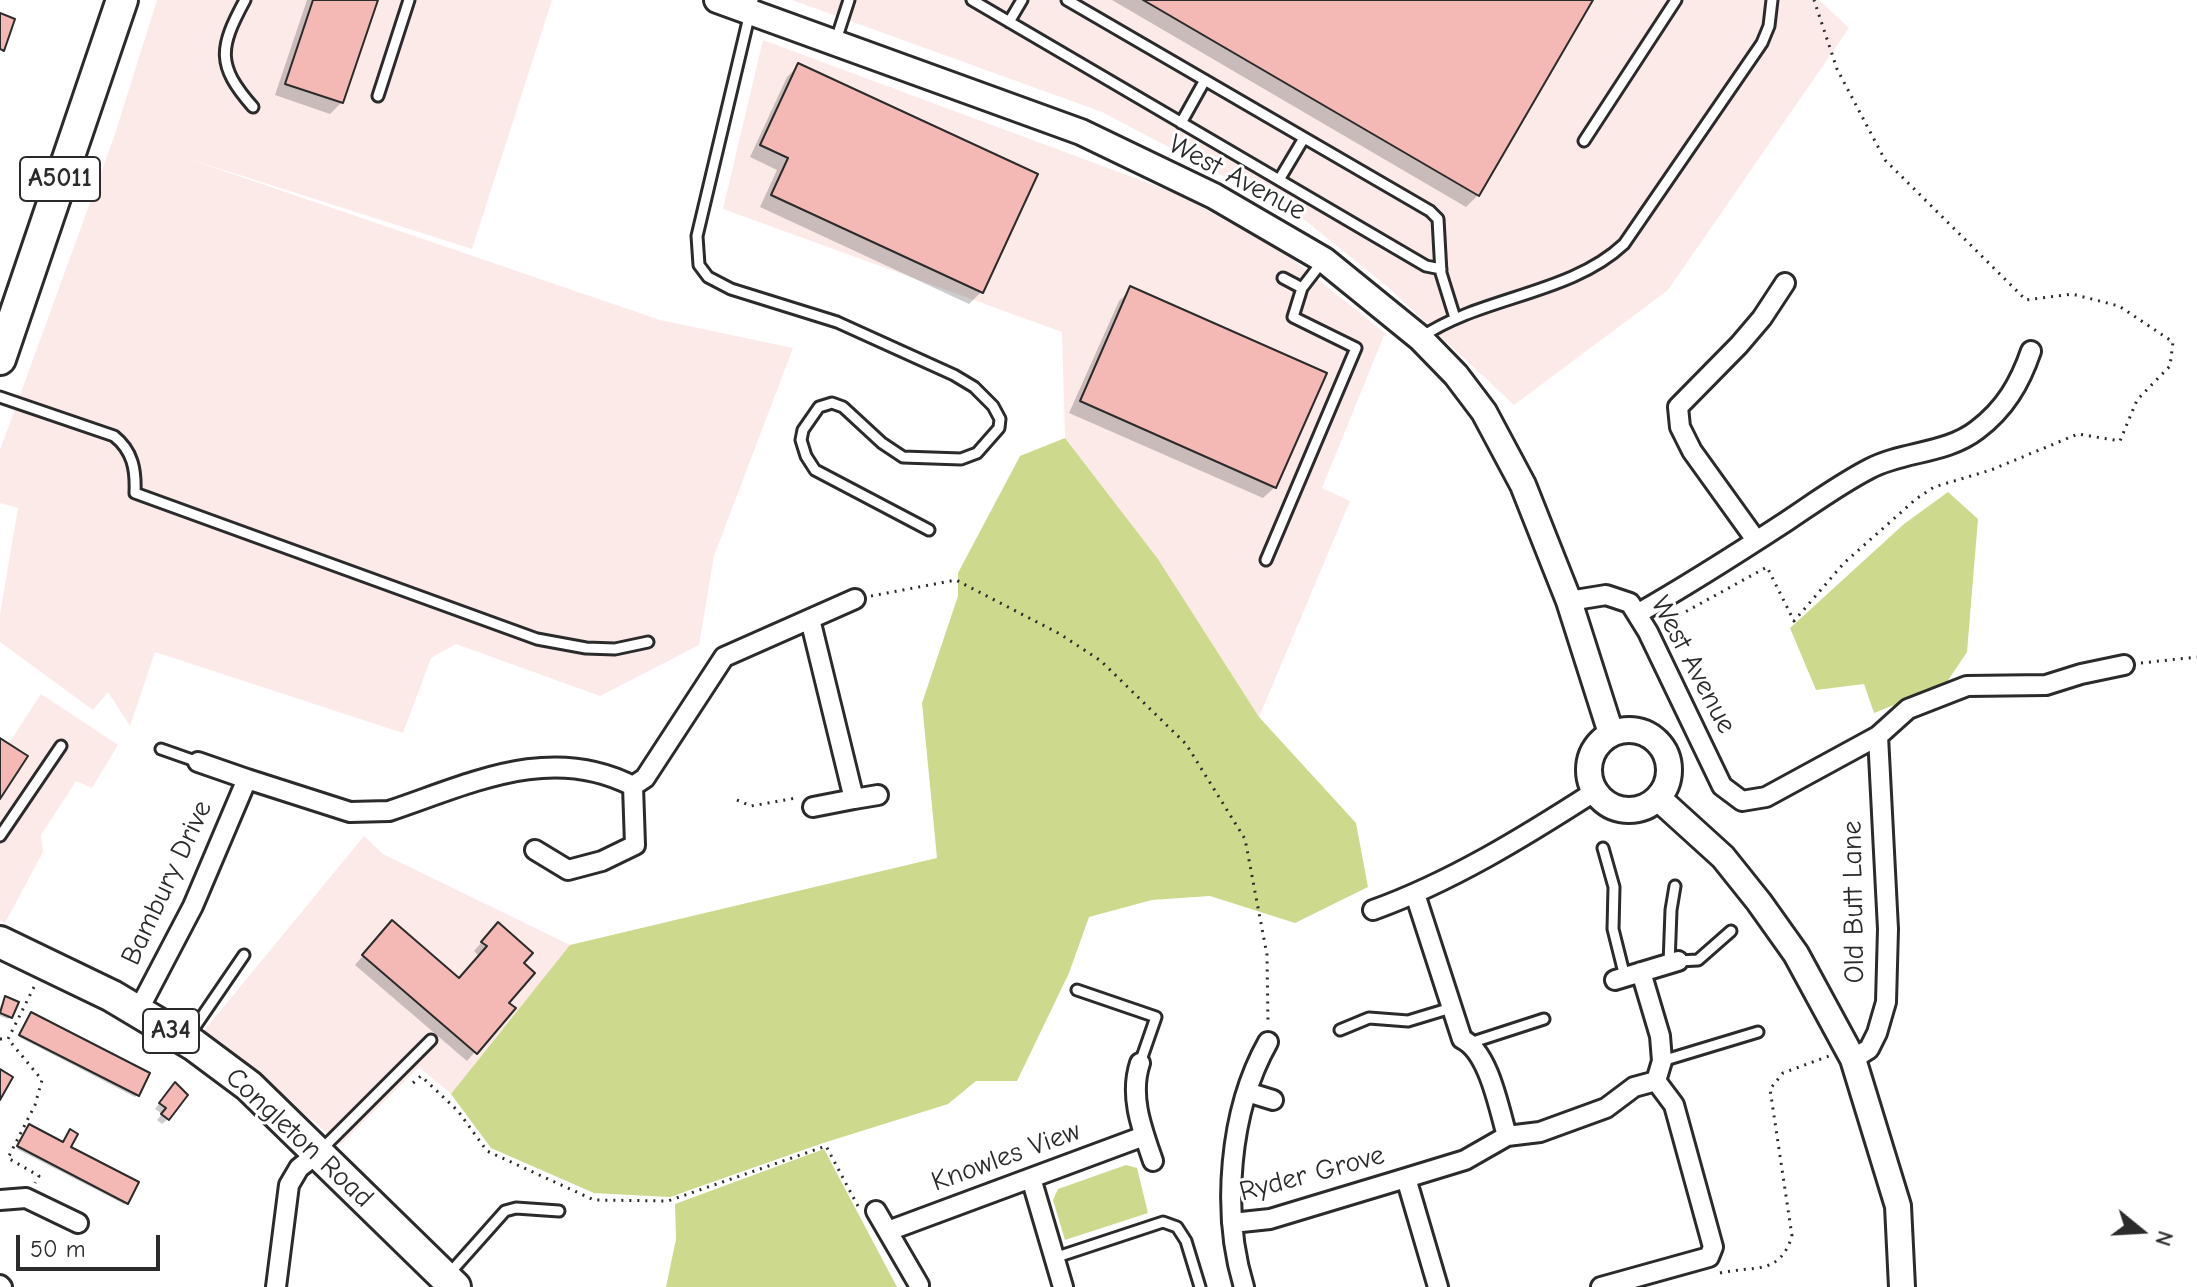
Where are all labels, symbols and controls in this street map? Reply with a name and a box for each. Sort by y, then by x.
street label: West Avenue [1163,128,1311,228]
road number: A5011 [20,157,100,201]
street label: West Avenue [1643,591,1743,739]
street label: Bambury Drive [114,795,220,971]
street label: Old Butt Lane [1836,820,1872,984]
road number: A34 [143,1009,199,1053]
street label: Congleton Road [218,1061,380,1215]
street label: Knowles View [927,1115,1085,1199]
street label: Ryder Grove [1236,1139,1388,1209]
north arrow [2101,1191,2181,1271]
scale bar [20,1219,164,1269]
text: N [2149,1228,2178,1249]
text: 50 m [30,1235,86,1263]

